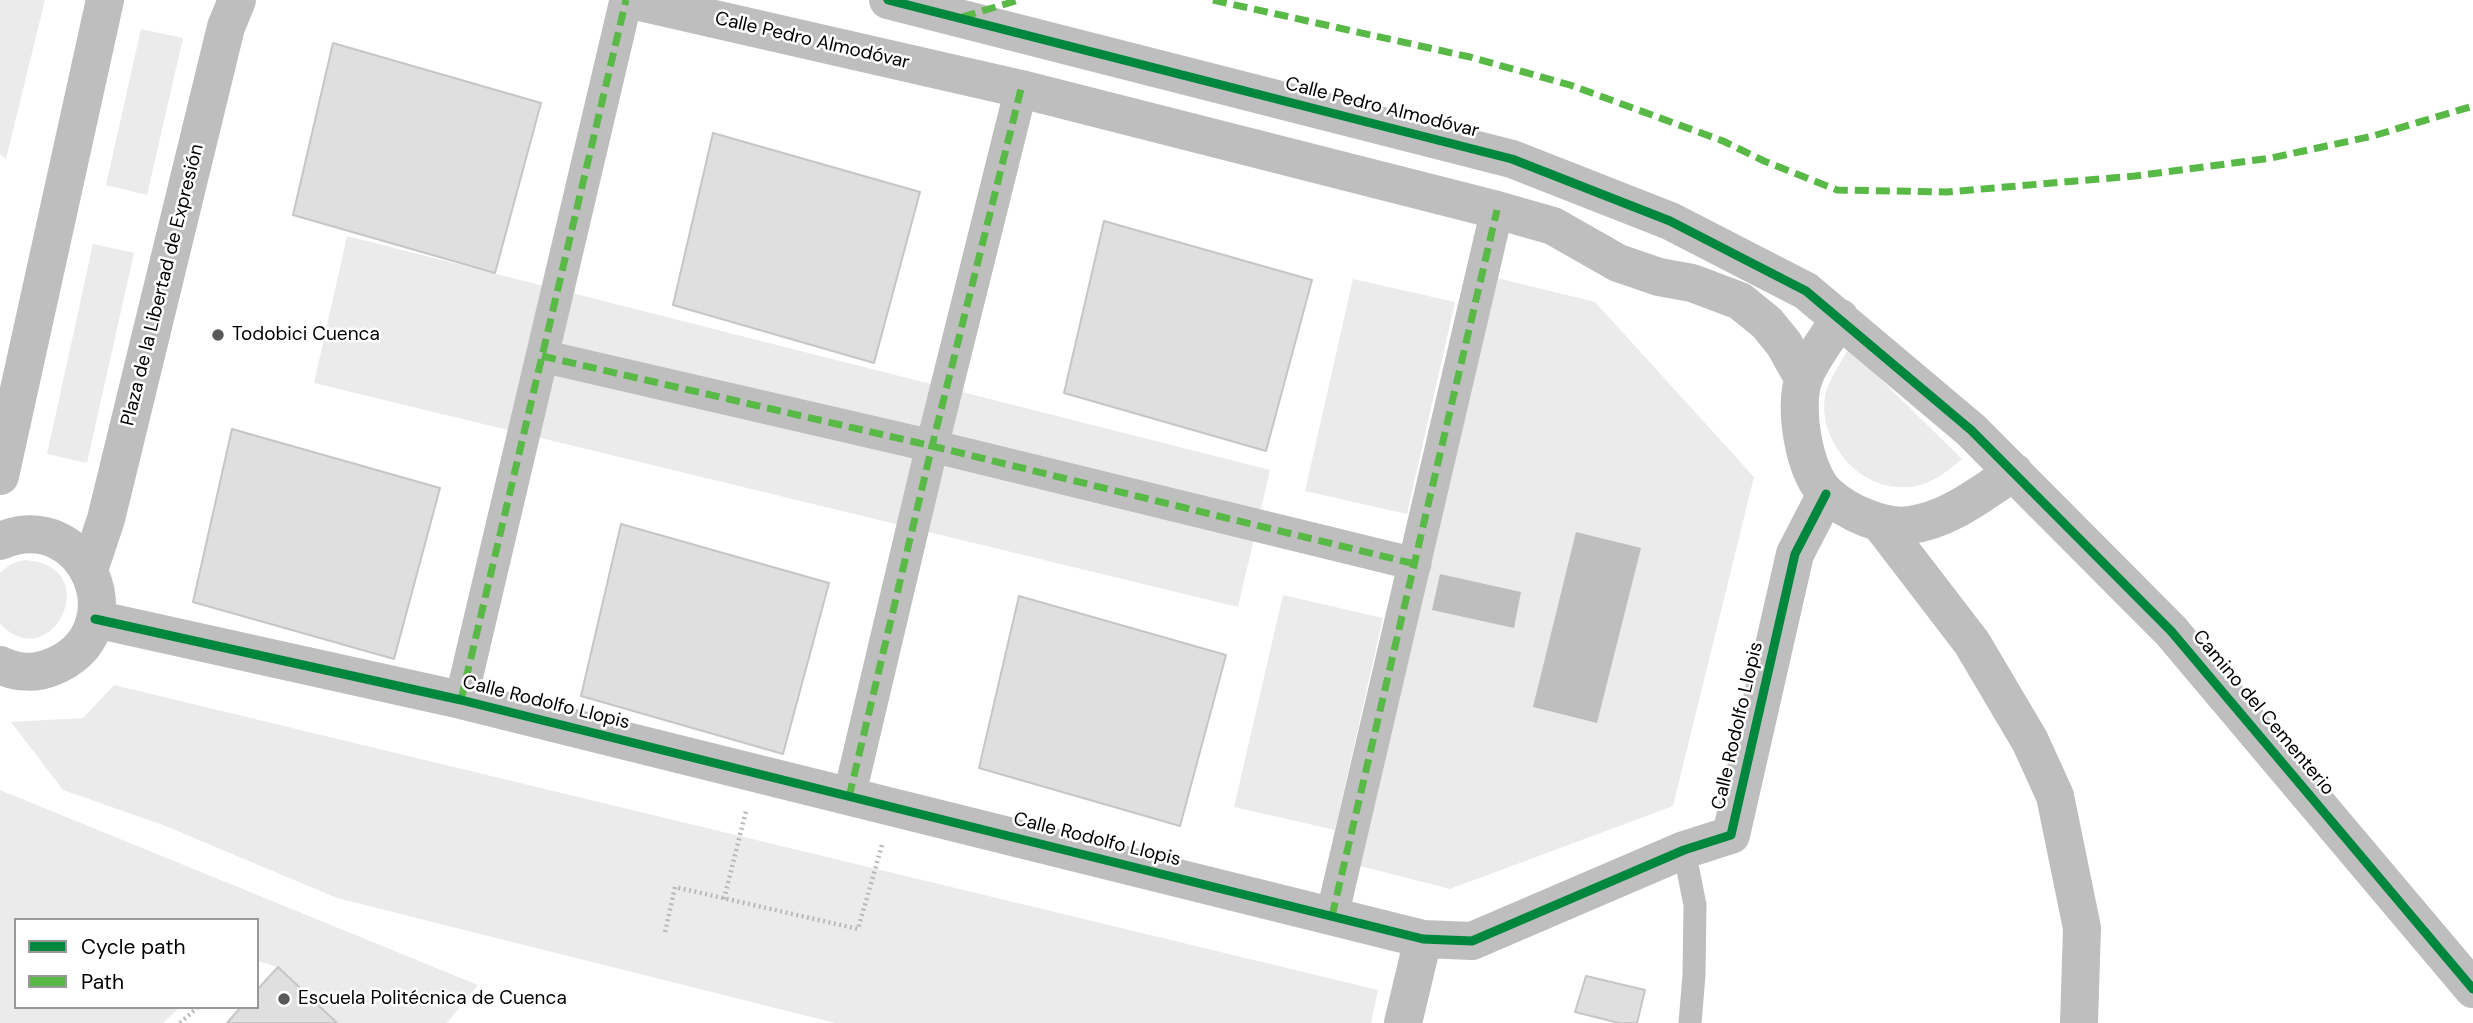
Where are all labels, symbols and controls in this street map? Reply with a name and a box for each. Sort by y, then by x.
street label: Calle Pedro Almodóvar [712,7,912,75]
street label: Calle Pedro Almodóvar [1283,73,1481,143]
street label: Plaza de la Libertad de Expresión [117,142,209,428]
place label: Todobici Cuenca [232,324,380,346]
marker: Todobici Cuenca [210,327,226,343]
street label: Camino del Cementerio [2187,626,2339,800]
street label: Calle Rodolfo Llopis [1708,640,1768,812]
street label: Calle Rodolfo Llopis [460,671,632,735]
street label: Calle Rodolfo Llopis [1011,808,1183,872]
legend [14,918,259,1009]
text: Cycle path [81,933,186,961]
text: Path [81,968,124,996]
place label: Escuela Politécnica de Cuenca [298,988,567,1010]
marker: Escuela Politécnica de Cuenca [276,991,292,1007]

